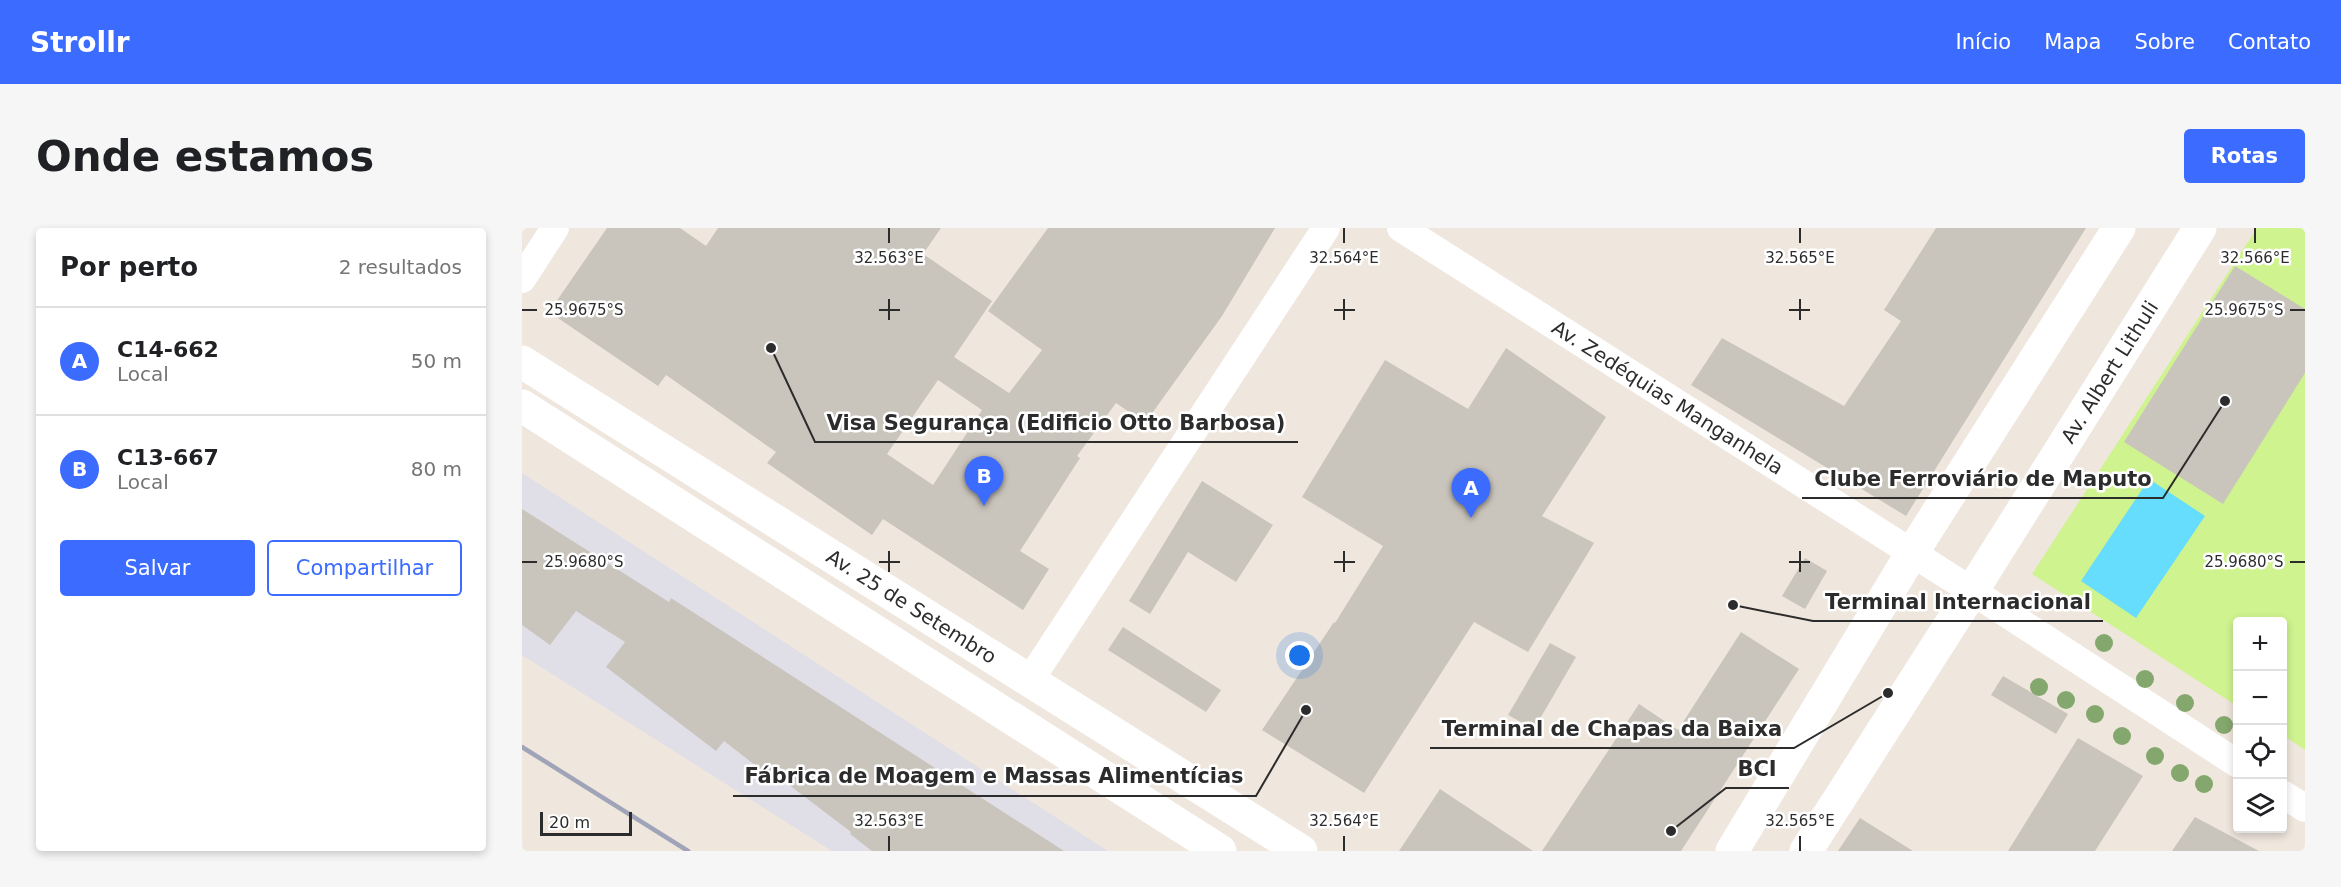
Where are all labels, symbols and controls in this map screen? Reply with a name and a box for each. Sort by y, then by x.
text: Strollr [30,26,130,59]
text: Início [1956,30,2011,54]
text: Mapa [2044,30,2101,54]
text: Sobre [2134,30,2195,54]
text: Contato [2228,30,2311,54]
button: Rotas [2184,129,2305,183]
text: Onde estamos [36,132,374,181]
text: 32.563°E [854,249,924,267]
text: 32.564°E [1309,249,1379,267]
text: 32.565°E [1765,249,1835,267]
text: 32.566°E [2220,249,2290,267]
text: Por perto [60,252,198,282]
text: 2 resultados [339,255,462,279]
street label: Av. Albert Lithuli [2056,297,2163,448]
text: 25.9675°S [544,301,624,319]
text: 25.9675°S [2204,301,2284,319]
street label: Av. Zedéquias Manganhela [1548,315,1788,480]
text: C14-662 [117,337,219,362]
text: A [72,349,87,373]
text: 50 m [411,349,462,373]
text: Local [117,362,169,386]
callout: Visa Segurança (Edificio Otto Barbosa) [815,403,1298,442]
text: Visa Segurança (Edificio Otto Barbosa) [827,411,1285,435]
text: C13-667 [117,445,219,470]
pin: B [964,456,1004,506]
text: B [72,457,87,481]
text: 80 m [411,457,462,481]
callout: Clube Ferroviário de Maputo [1802,459,2163,498]
text: Clube Ferroviário de Maputo [1814,467,2152,491]
pin: A [1452,468,1490,518]
text: Local [117,470,169,494]
button: Salvar [60,540,255,596]
button: Compartilhar [267,540,462,596]
street label: Av. 25 de Setembro [822,544,1001,669]
text: 25.9680°S [544,553,624,571]
text: 25.9680°S [2204,553,2284,571]
callout: Terminal Internacional [1813,582,2103,621]
text: Terminal Internacional [1825,590,2091,614]
map controls [2233,617,2287,833]
button: + [2233,617,2287,671]
your location [1285,641,1314,670]
button: − [2233,671,2287,725]
callout: Terminal de Chapas da Baixa [1430,709,1794,748]
text: Terminal de Chapas da Baixa [1442,717,1782,741]
button: locate [2233,725,2287,779]
callout: BCI [1726,749,1789,788]
callout: Fábrica de Moagem e Massas Alimentícias [733,757,1256,796]
text: BCI [1737,757,1777,781]
text: Fábrica de Moagem e Massas Alimentícias [744,764,1244,788]
button: layers [2233,779,2287,833]
scale bar [540,809,632,836]
text: 32.563°E [854,812,924,830]
text: 32.564°E [1309,812,1379,830]
text: 32.565°E [1765,812,1835,830]
text: 20 m [549,813,590,832]

